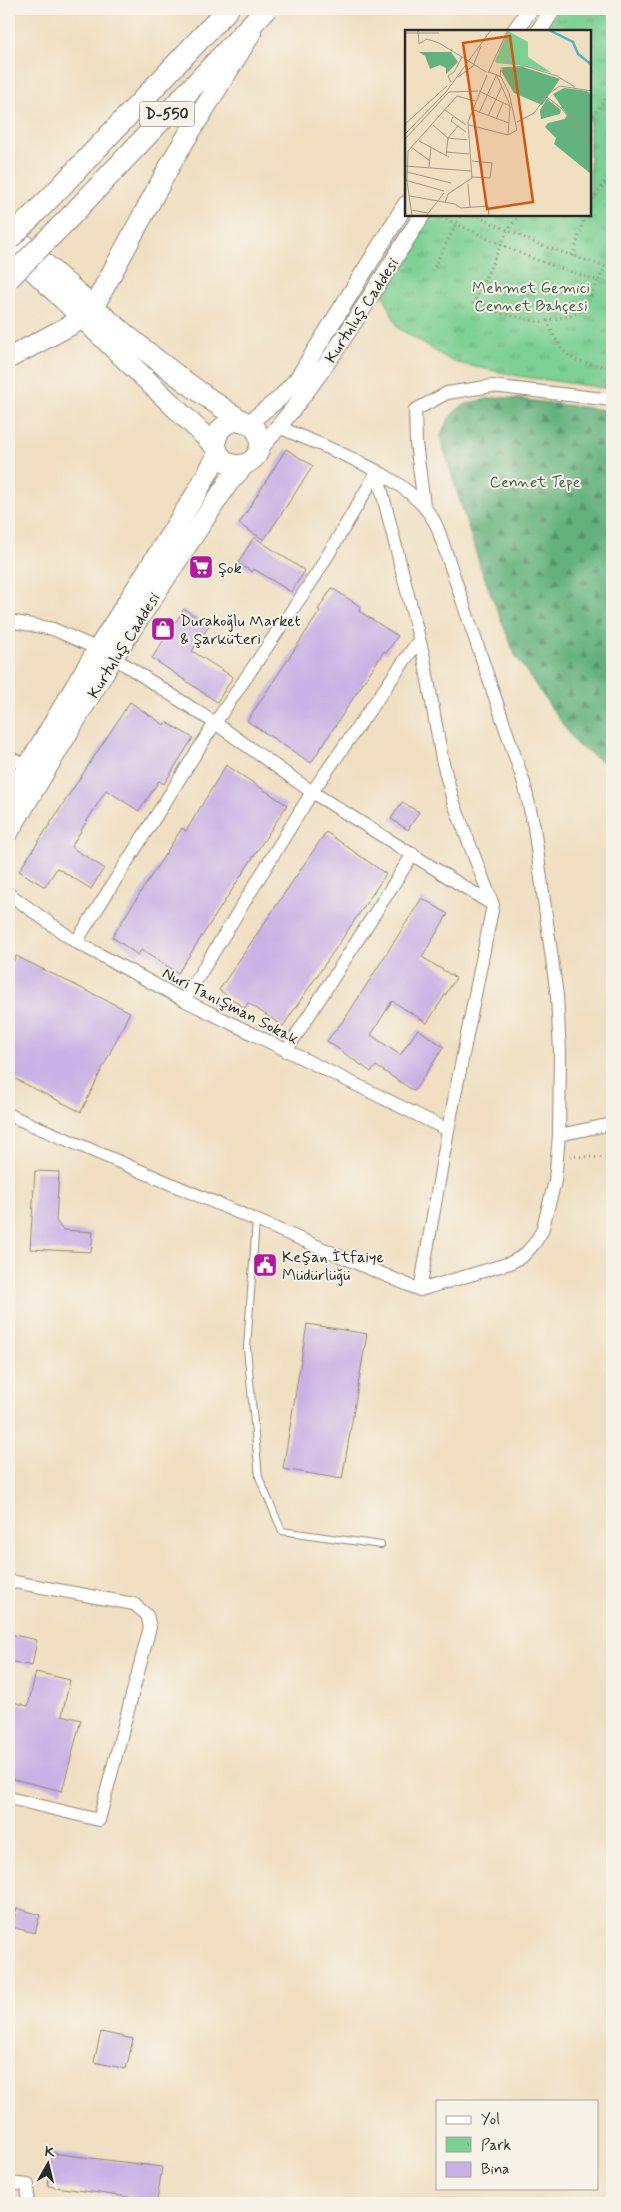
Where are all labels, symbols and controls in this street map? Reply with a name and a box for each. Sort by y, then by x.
inset map [405,30,591,216]
road number: D-550 [140,102,194,126]
street label: Kurtuluş Caddesi [320,254,404,367]
park label: Mehmet Gemici Cennet Bahçesi [472,278,590,317]
park label: Cennet Tepe [490,472,581,493]
supermarket icon: Şok [188,554,214,580]
place label: Şok [218,558,242,579]
street label: Kurtuluş Caddesi [83,589,165,703]
place label: Durakoğlu Market & Şarküteri [180,611,301,650]
shop icon: Durakoğlu Market & Şarküteri [150,616,176,642]
street label: Nuri Tanışman Sokak [158,963,302,1050]
place label: Keşan İtfaiye Müdürlüğü [282,1247,384,1286]
public building icon: Keşan İtfaiye Müdürlüğü [252,1252,278,1278]
legend [436,2100,598,2190]
text: Yol [481,2110,500,2130]
text: Park [481,2136,511,2156]
north arrow [22,2140,72,2190]
text: K [44,2143,57,2162]
text: Bina [481,2160,509,2180]

